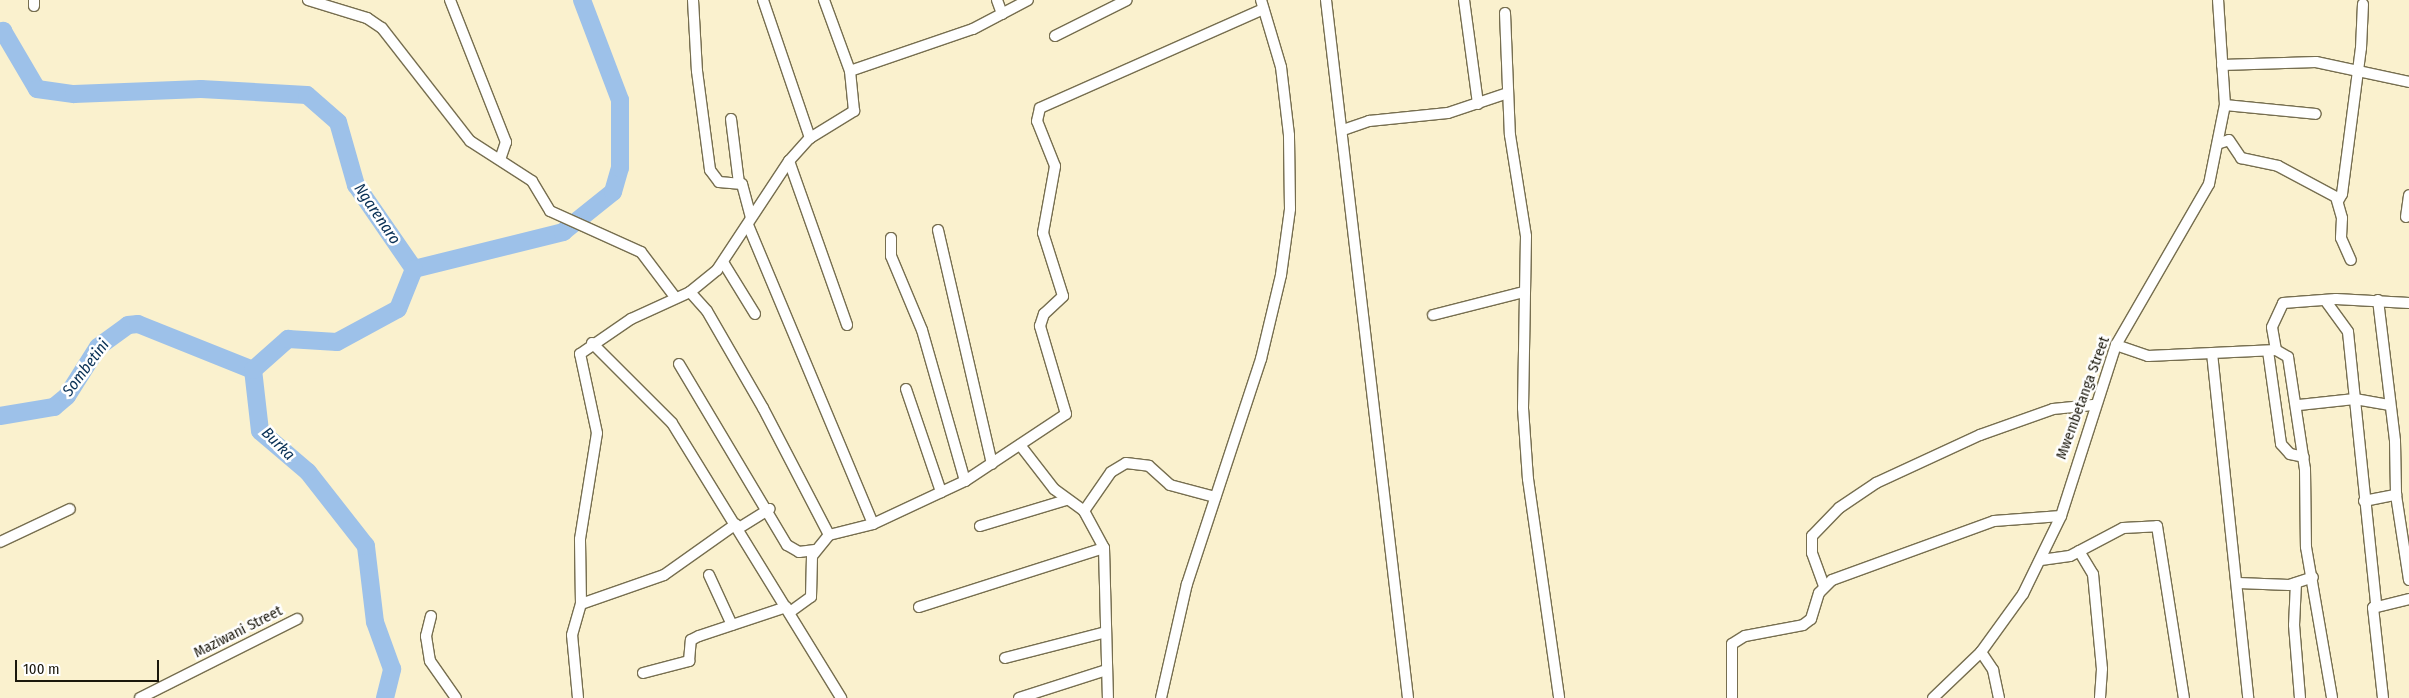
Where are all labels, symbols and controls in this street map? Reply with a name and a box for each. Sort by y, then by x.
water label: Ngarenaro [350,180,404,248]
street label: Mwembetanga Street [2052,334,2114,462]
water label: Sombetini [58,336,114,400]
water label: Burka [257,423,299,465]
street label: Maziwani Street [191,602,285,662]
scale bar [18,650,161,682]
text: 100 m [23,660,60,678]

